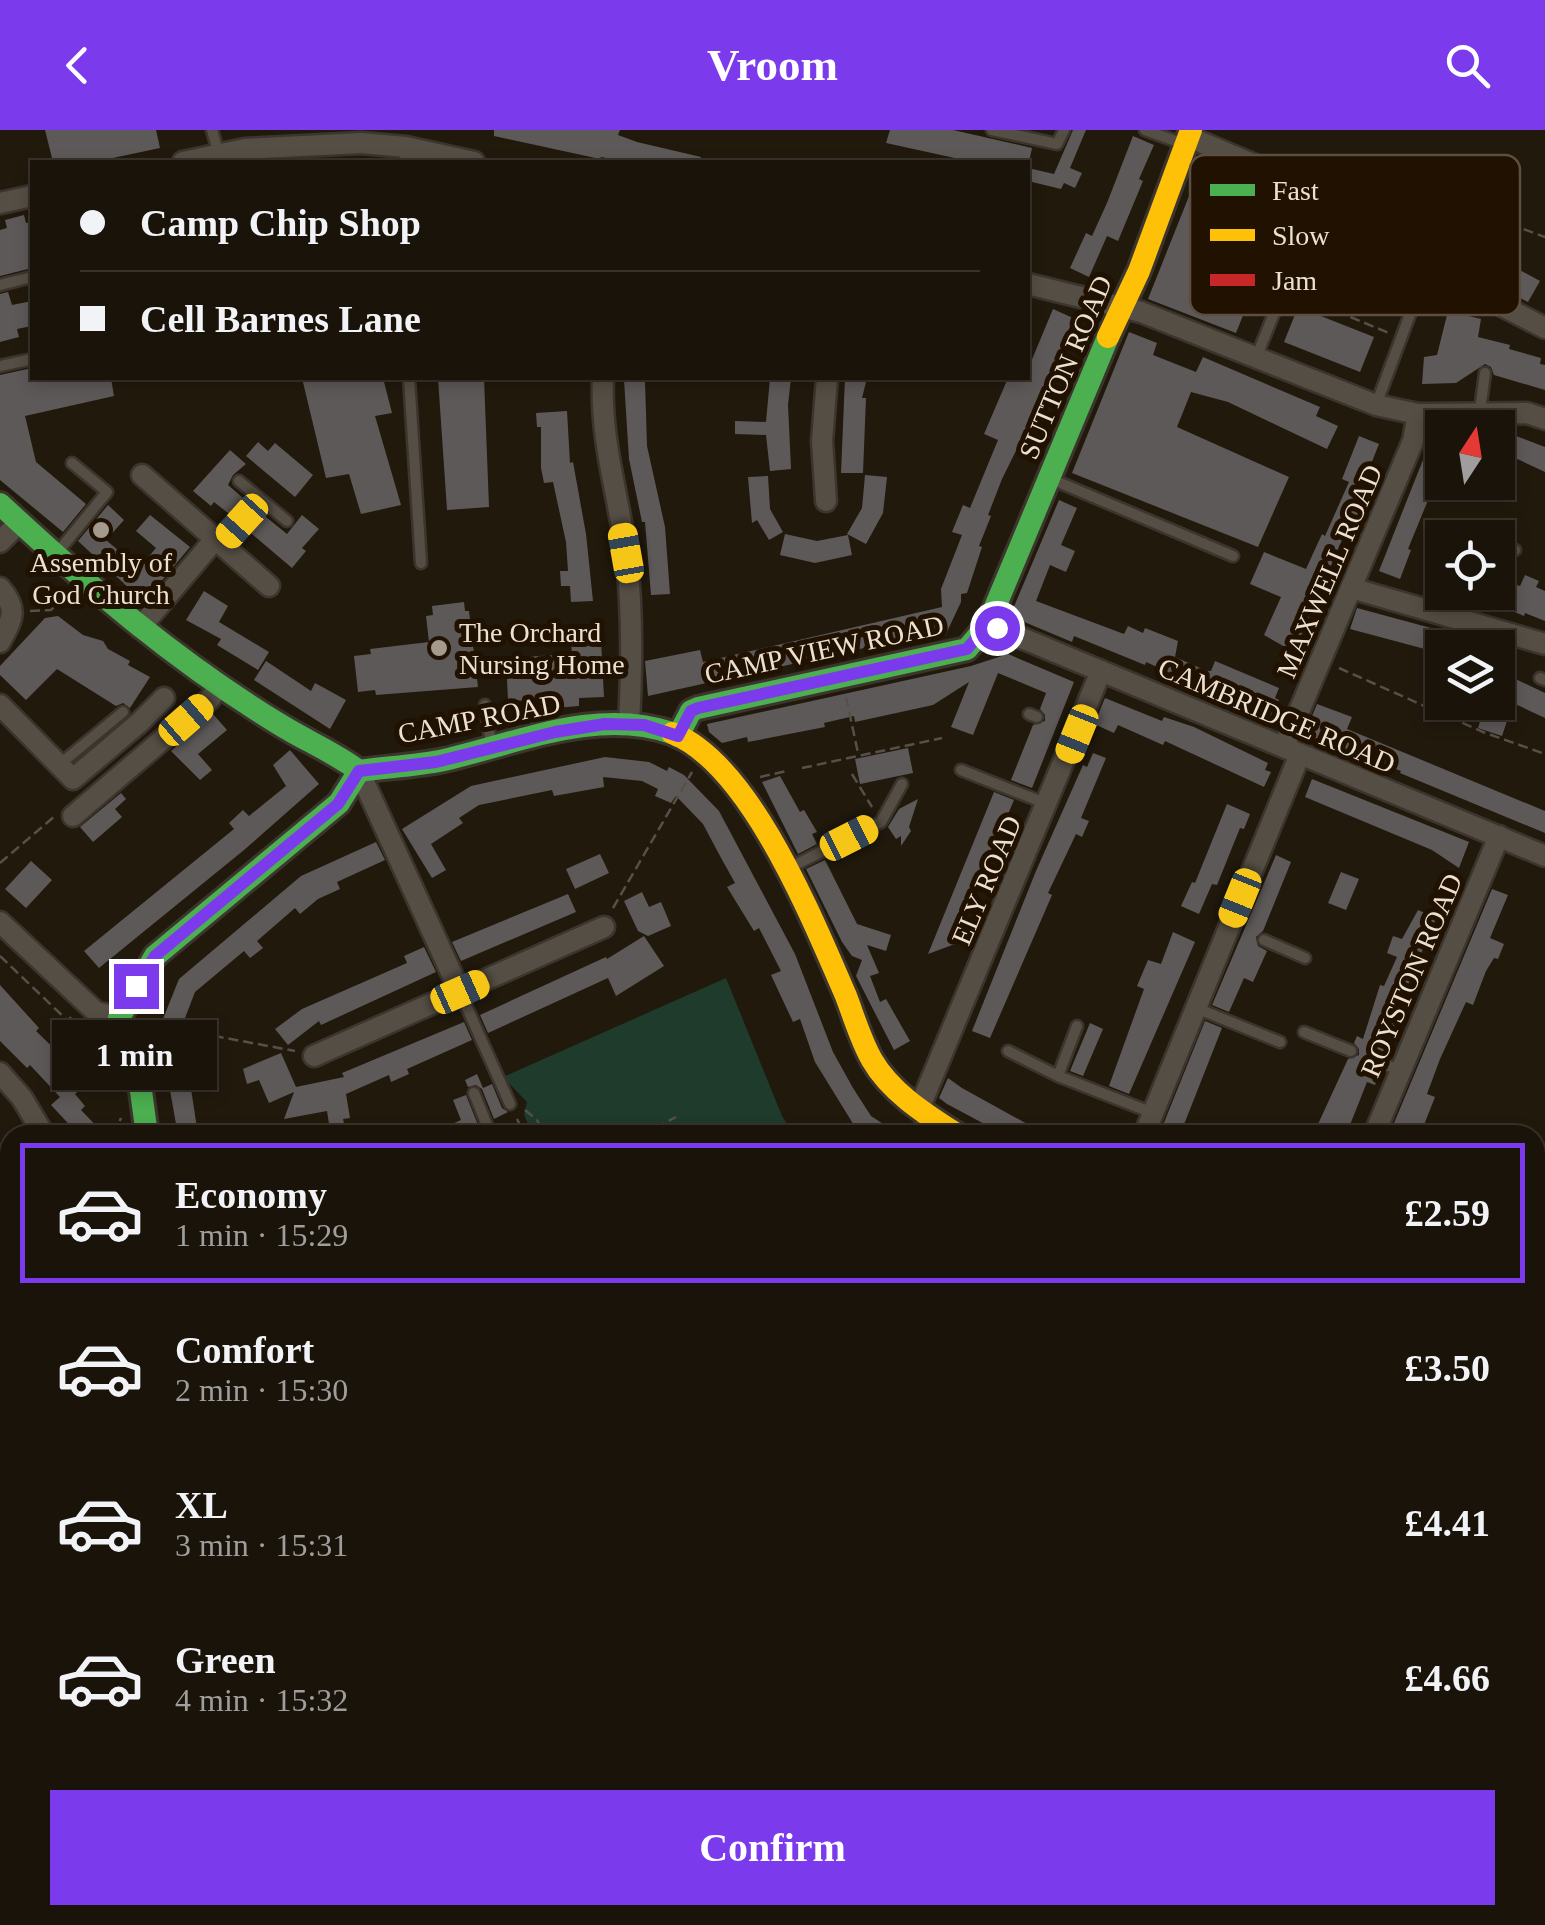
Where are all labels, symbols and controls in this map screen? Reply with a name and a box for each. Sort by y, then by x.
icon: back [50,38,105,93]
icon: search [1440,38,1495,93]
text: Vroom [707,40,838,90]
legend [1190,155,1520,315]
text: Fast [1272,175,1319,206]
text: Camp Chip Shop [140,202,421,244]
text: Slow [1272,220,1330,251]
text: Jam [1272,265,1317,296]
street label: SUTTON ROAD [1013,271,1118,464]
text: Cell Barnes Lane [140,298,421,340]
north arrow [1425,410,1515,500]
map controls [1425,410,1515,720]
street label: MAXWELL ROAD [1271,460,1388,682]
car [211,489,273,553]
marker: Assembly of God Church [90,519,112,541]
button: locate [1425,520,1515,610]
car [606,521,646,585]
place label: Assembly of God Church [30,547,173,610]
route start [975,606,1020,651]
street label: CAMP VIEW ROAD [702,609,947,690]
place label: The Orchard Nursing Home [459,617,625,680]
button: layers [1425,630,1515,720]
marker: The Orchard Nursing Home [428,637,450,659]
street label: CAMBRIDGE ROAD [1154,651,1400,779]
street label: CAMP ROAD [395,688,563,749]
car [154,689,218,751]
car [1052,701,1102,767]
car [815,811,883,865]
street label: ELY ROAD [945,811,1027,949]
car [1215,865,1265,931]
street label: ROYSTON ROAD [1355,869,1468,1082]
route end [114,964,159,1009]
car [426,966,494,1018]
callout: 1 min [54,1021,218,1091]
text: 1 min [96,1037,173,1073]
icon: car [55,1168,145,1258]
text: Economy [175,1174,327,1216]
text: £2.59 [1405,1192,1490,1234]
text: 1 min · 15:29 [175,1217,348,1253]
icon: car [55,1323,145,1413]
text: Comfort [175,1329,314,1371]
text: £3.50 [1405,1347,1490,1389]
text: 2 min · 15:30 [175,1372,348,1408]
icon: car [55,1478,145,1568]
text: XL [175,1484,228,1526]
text: £4.41 [1405,1502,1490,1544]
text: 3 min · 15:31 [175,1527,348,1563]
icon: car [55,1633,145,1723]
text: Green [175,1639,276,1681]
text: £4.66 [1405,1657,1490,1699]
text: 4 min · 15:32 [175,1682,348,1718]
button: Confirm [50,1790,1495,1905]

